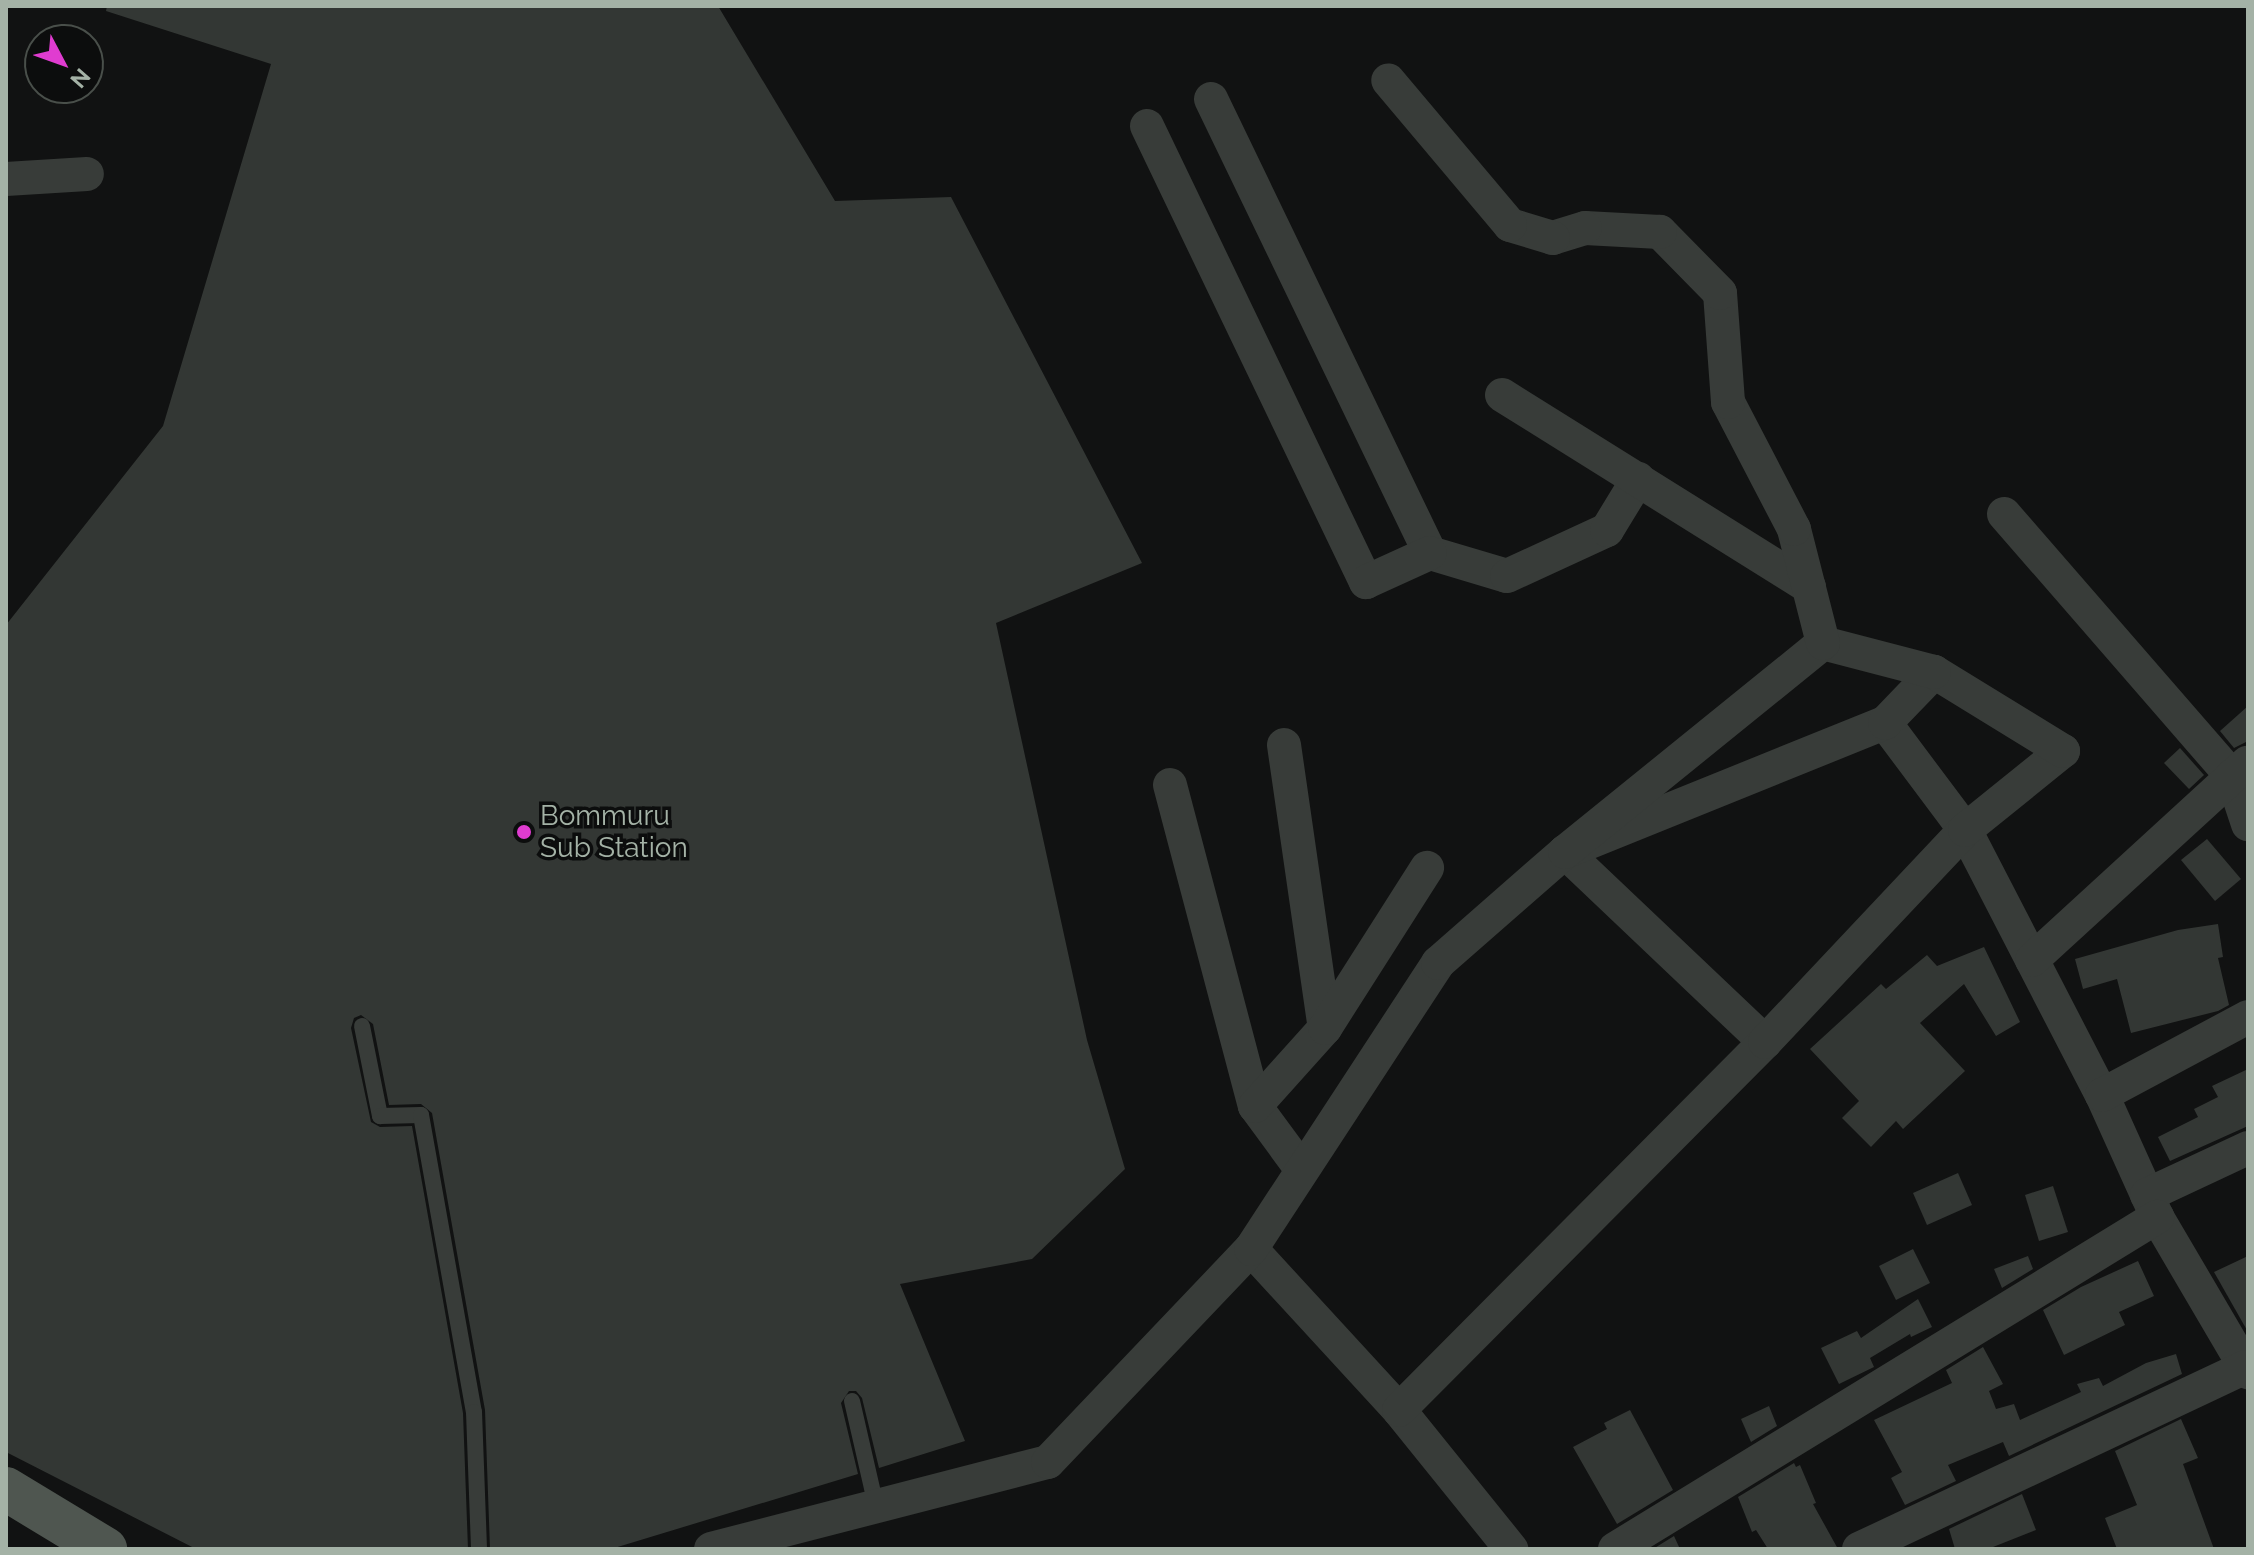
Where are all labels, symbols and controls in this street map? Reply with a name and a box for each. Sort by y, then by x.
north arrow [24,24,104,104]
text: N [65,64,96,93]
place label: Bommuru Sub Station [540,799,688,865]
marker: Bommuru Sub Station [515,823,533,841]

